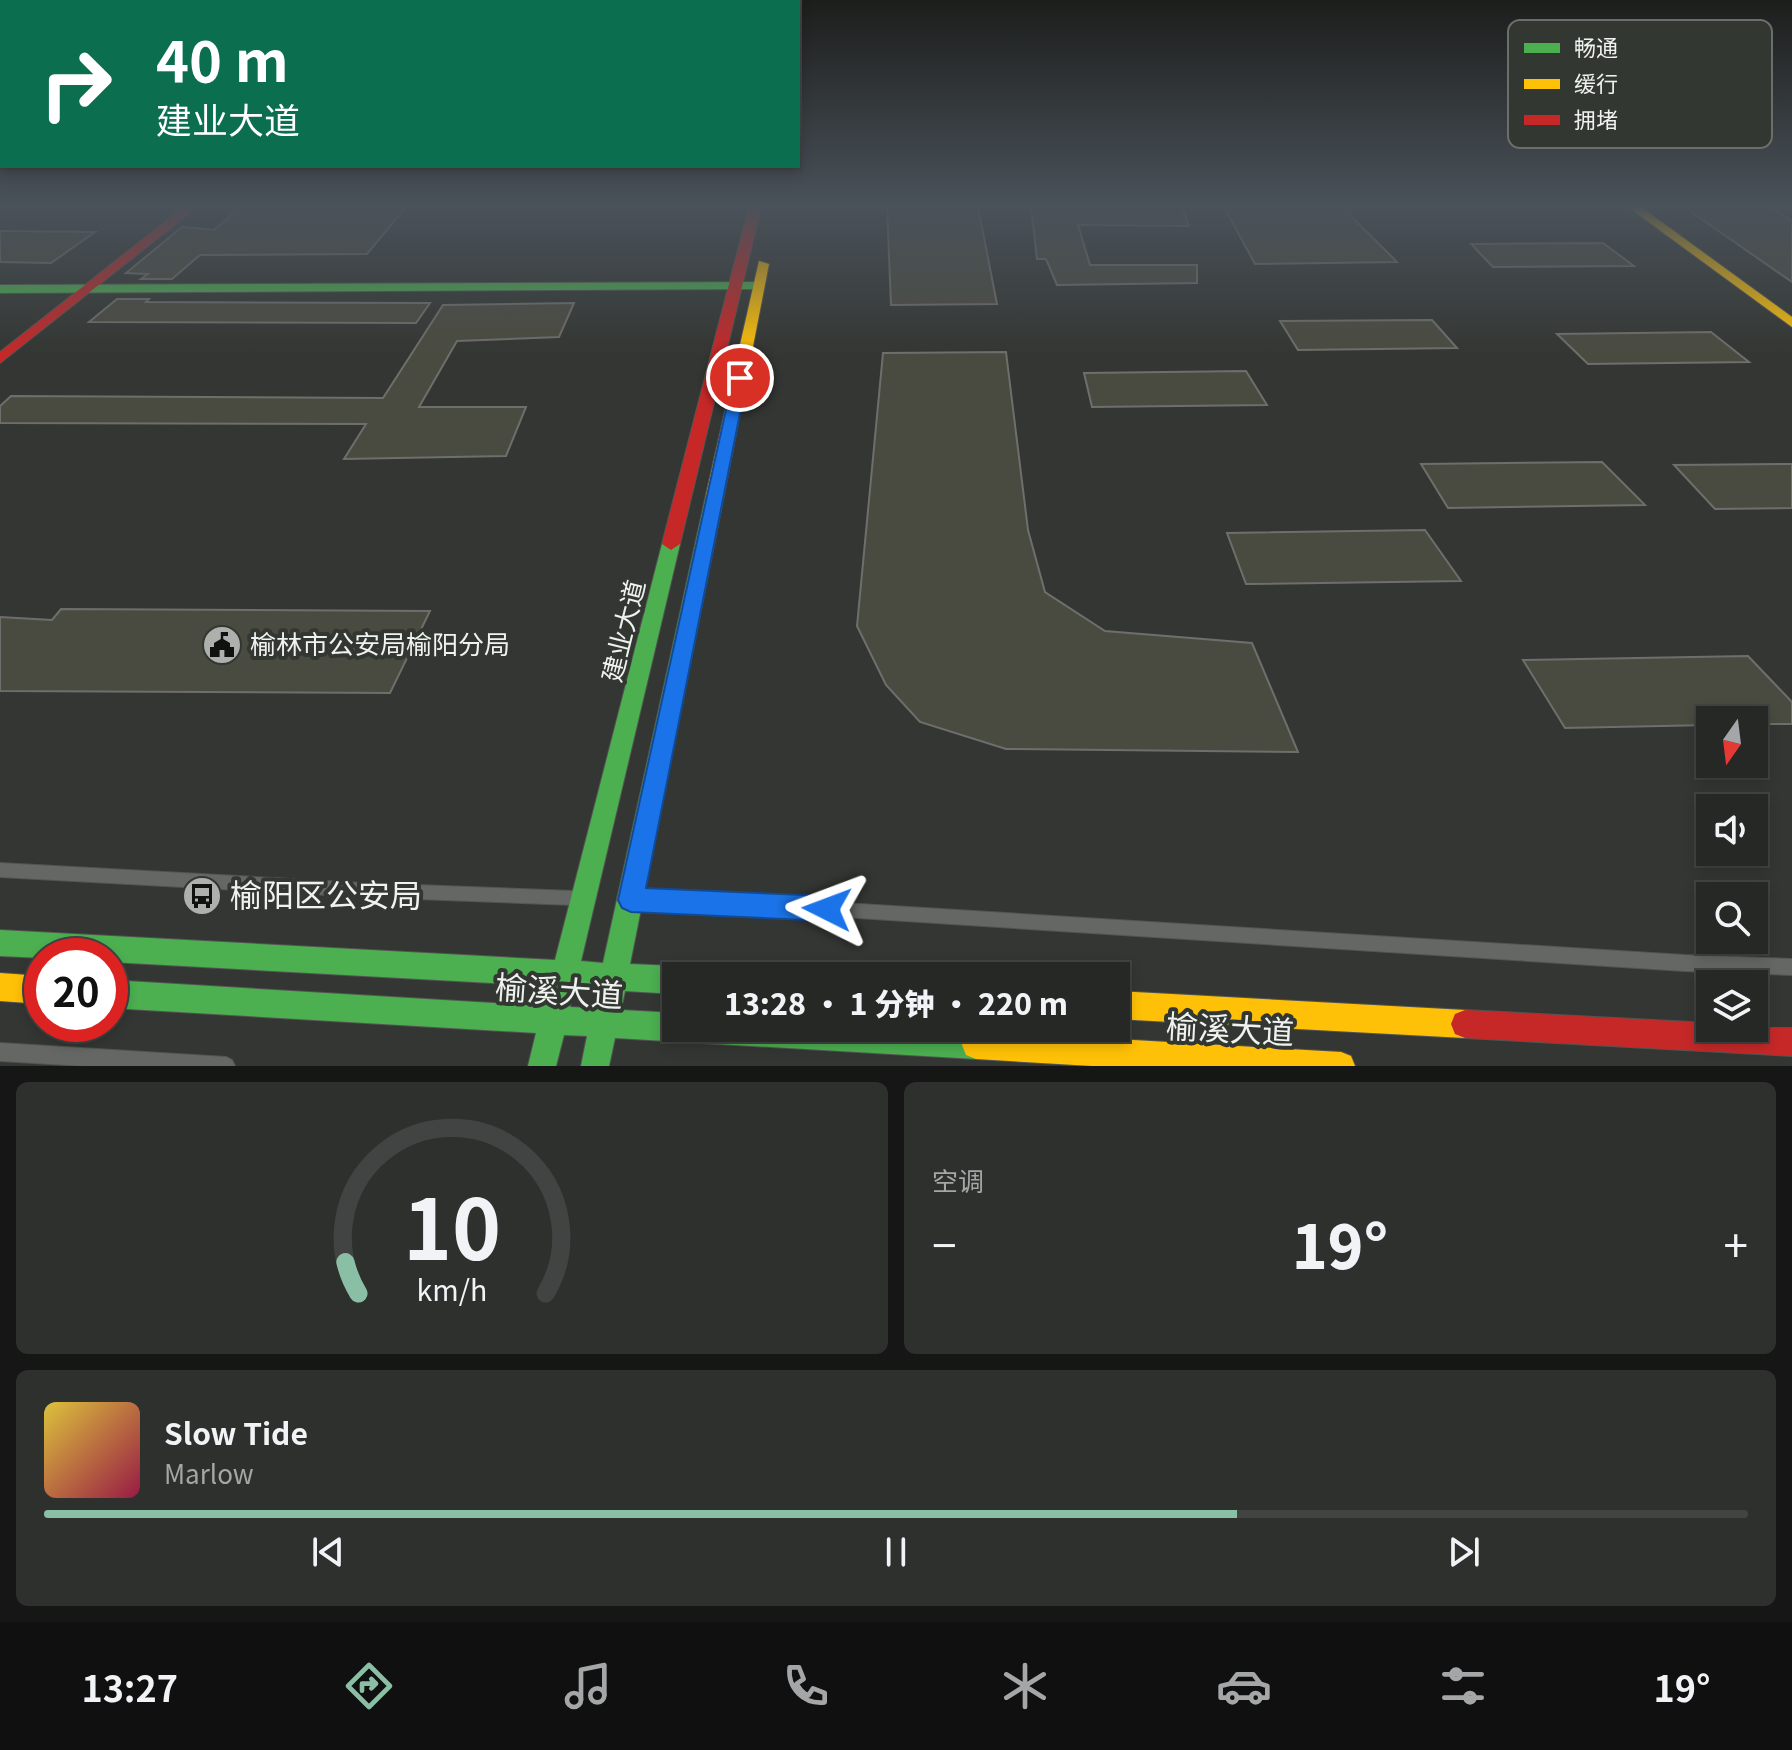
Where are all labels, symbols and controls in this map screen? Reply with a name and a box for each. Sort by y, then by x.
text: 40 m [156,17,289,98]
legend [1508,20,1772,148]
text: 畅通 [1574,30,1618,62]
icon: right [24,32,128,136]
text: 缓行 [1574,66,1618,98]
text: 建业大道 [156,92,300,144]
text: 拥堵 [1574,102,1618,134]
pin [706,344,774,412]
icon: arrive [718,356,762,400]
street label: 建业大道 [591,575,652,685]
public building icon: 榆林市公安局榆阳分局 [201,624,243,666]
place label: 榆林市公安局榆阳分局 [250,624,510,661]
north arrow [1696,706,1768,778]
map controls [1696,706,1768,1042]
button: sound [1696,794,1768,866]
position arrow [785,867,869,951]
place label: 榆阳区公安局 [230,870,422,916]
bus stop icon: 榆阳区公安局 [181,875,223,917]
button: search [1696,882,1768,954]
speed limit sign: 20 [24,938,128,1042]
street label: 榆溪大道 [494,962,625,1016]
button: layers [1696,970,1768,1042]
text: 13:28 · 1 分钟 · 220 m [724,980,1068,1024]
street label: 榆溪大道 [1165,1001,1295,1053]
text: 空调 [932,1161,984,1198]
text: 10 [403,1163,501,1284]
text: 19° [1292,1199,1388,1286]
text: − [932,1211,956,1275]
text: + [1724,1211,1748,1275]
text: km/h [417,1268,487,1309]
text: Slow Tide [164,1410,308,1454]
text: Marlow [164,1454,254,1491]
icon: previous [306,1530,350,1574]
icon: pause [874,1530,918,1574]
icon: next [1442,1530,1486,1574]
icon: directions [341,1658,397,1714]
icon: music [560,1658,616,1714]
icon: phone [778,1658,834,1714]
icon: climate [997,1658,1053,1714]
icon: car [1216,1658,1272,1714]
icon: filters [1435,1658,1491,1714]
text: 13:27 [81,1660,178,1712]
text: 19° [1654,1660,1711,1712]

